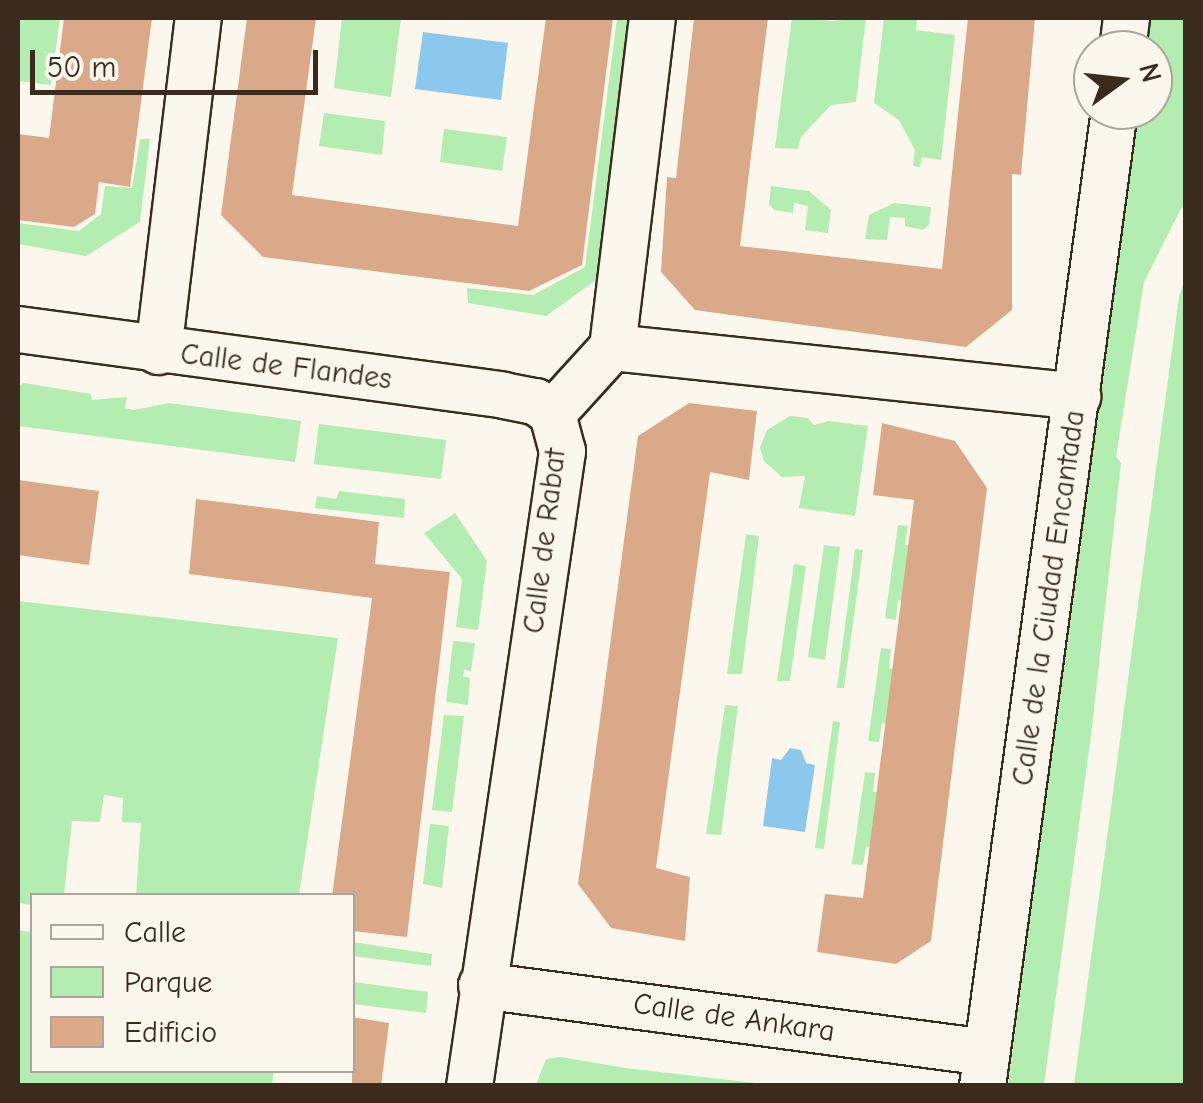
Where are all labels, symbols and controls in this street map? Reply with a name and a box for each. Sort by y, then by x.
scale bar [35,30,322,92]
north arrow [1073,30,1173,130]
text: 50 m [47,50,116,85]
text: N [1132,60,1168,86]
street label: Calle de Flandes [178,336,394,398]
street label: Calle de la Ciudad Encantada [1005,408,1093,788]
street label: Calle de Rabat [516,446,574,636]
legend [30,893,355,1073]
text: Calle [124,915,186,950]
text: Parque [124,965,212,1000]
street label: Calle de Ankara [631,986,837,1050]
text: Edificio [124,1015,217,1050]

